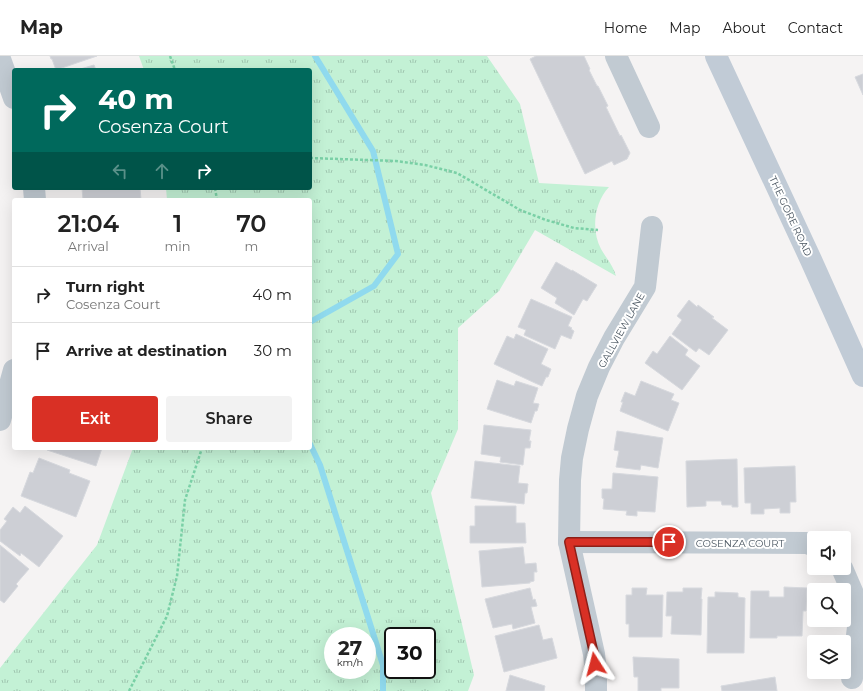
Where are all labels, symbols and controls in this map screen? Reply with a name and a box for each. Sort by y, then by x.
text: Map [20,16,63,39]
text: Home [604,19,647,37]
text: Map [669,19,700,37]
text: About [722,19,766,37]
text: Contact [788,19,843,37]
text: 40 m [98,82,174,116]
icon: right [32,84,84,136]
text: Cosenza Court [98,116,229,138]
icon: left [109,160,131,182]
icon: ahead [151,160,173,182]
icon: right [193,160,215,182]
street label: THE GORE ROAD [766,174,815,258]
text: 21:04 [58,209,119,238]
text: 1 [173,209,182,238]
text: 70 [236,209,266,238]
text: Arrival [68,238,109,254]
text: min [165,238,191,254]
text: m [244,238,258,254]
text: Turn right [66,277,145,296]
icon: right [32,284,54,306]
text: 40 m [252,285,292,304]
street label: GALLVIEW LANE [595,290,648,370]
text: Cosenza Court [66,296,160,312]
icon: arrive [32,340,54,362]
text: Arrive at destination [66,341,227,360]
text: 30 m [254,341,292,360]
button: Exit [32,396,158,442]
button: Share [166,396,292,442]
pin [652,525,686,559]
icon: arrive [658,531,680,553]
map controls [807,531,851,679]
button: sound [807,531,851,575]
street label: COSENZA COURT [696,537,784,550]
button: search [807,583,851,627]
speed limit sign: 30 [384,627,436,679]
button: layers [807,635,851,679]
text: 27 [338,636,362,660]
position arrow [574,643,616,685]
text: km/h [337,656,363,669]

